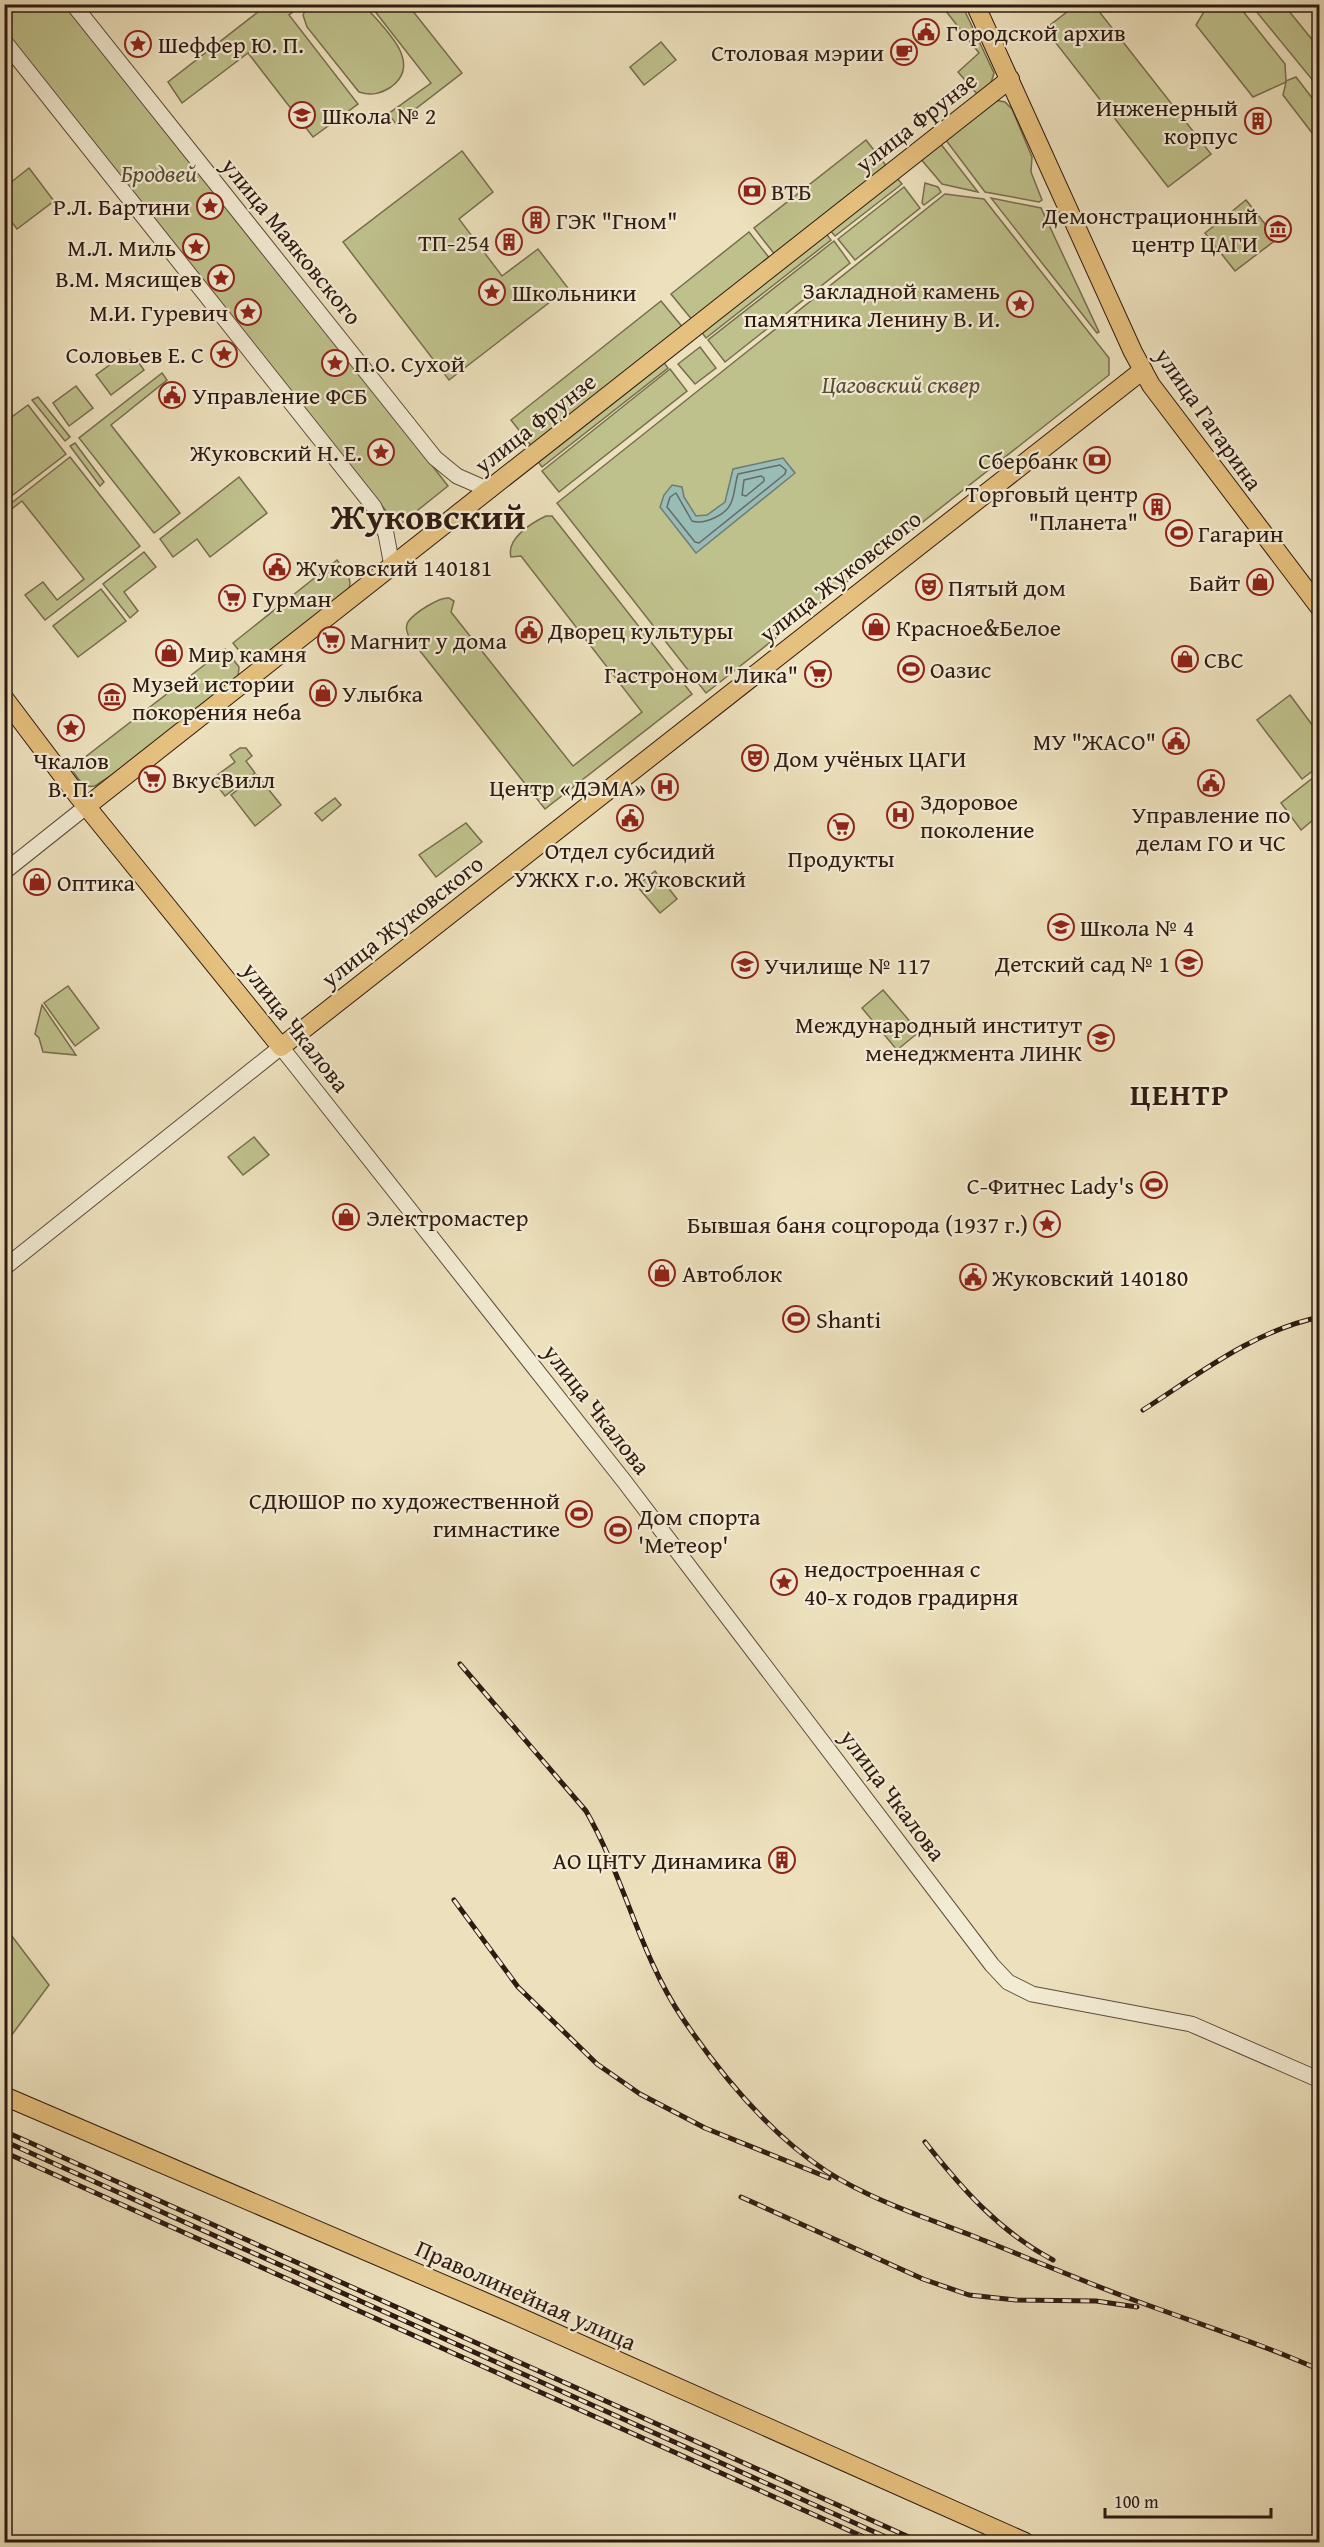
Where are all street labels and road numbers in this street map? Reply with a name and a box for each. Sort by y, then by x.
street label: улица Фрунзе [847,63,984,181]
street label: улица Маяковского [213,149,371,332]
street label: улица Гагарина [1146,340,1272,498]
street label: улица Фрунзе [466,364,603,482]
street label: улица Жуковского [750,501,929,651]
street label: улица Жуковского [312,846,491,996]
street label: улица Чкалова [233,953,359,1100]
street label: улица Чкалова [534,1335,660,1482]
street label: улица Чкалова [831,1721,955,1869]
street label: Праволинейная улица [410,2231,642,2360]

